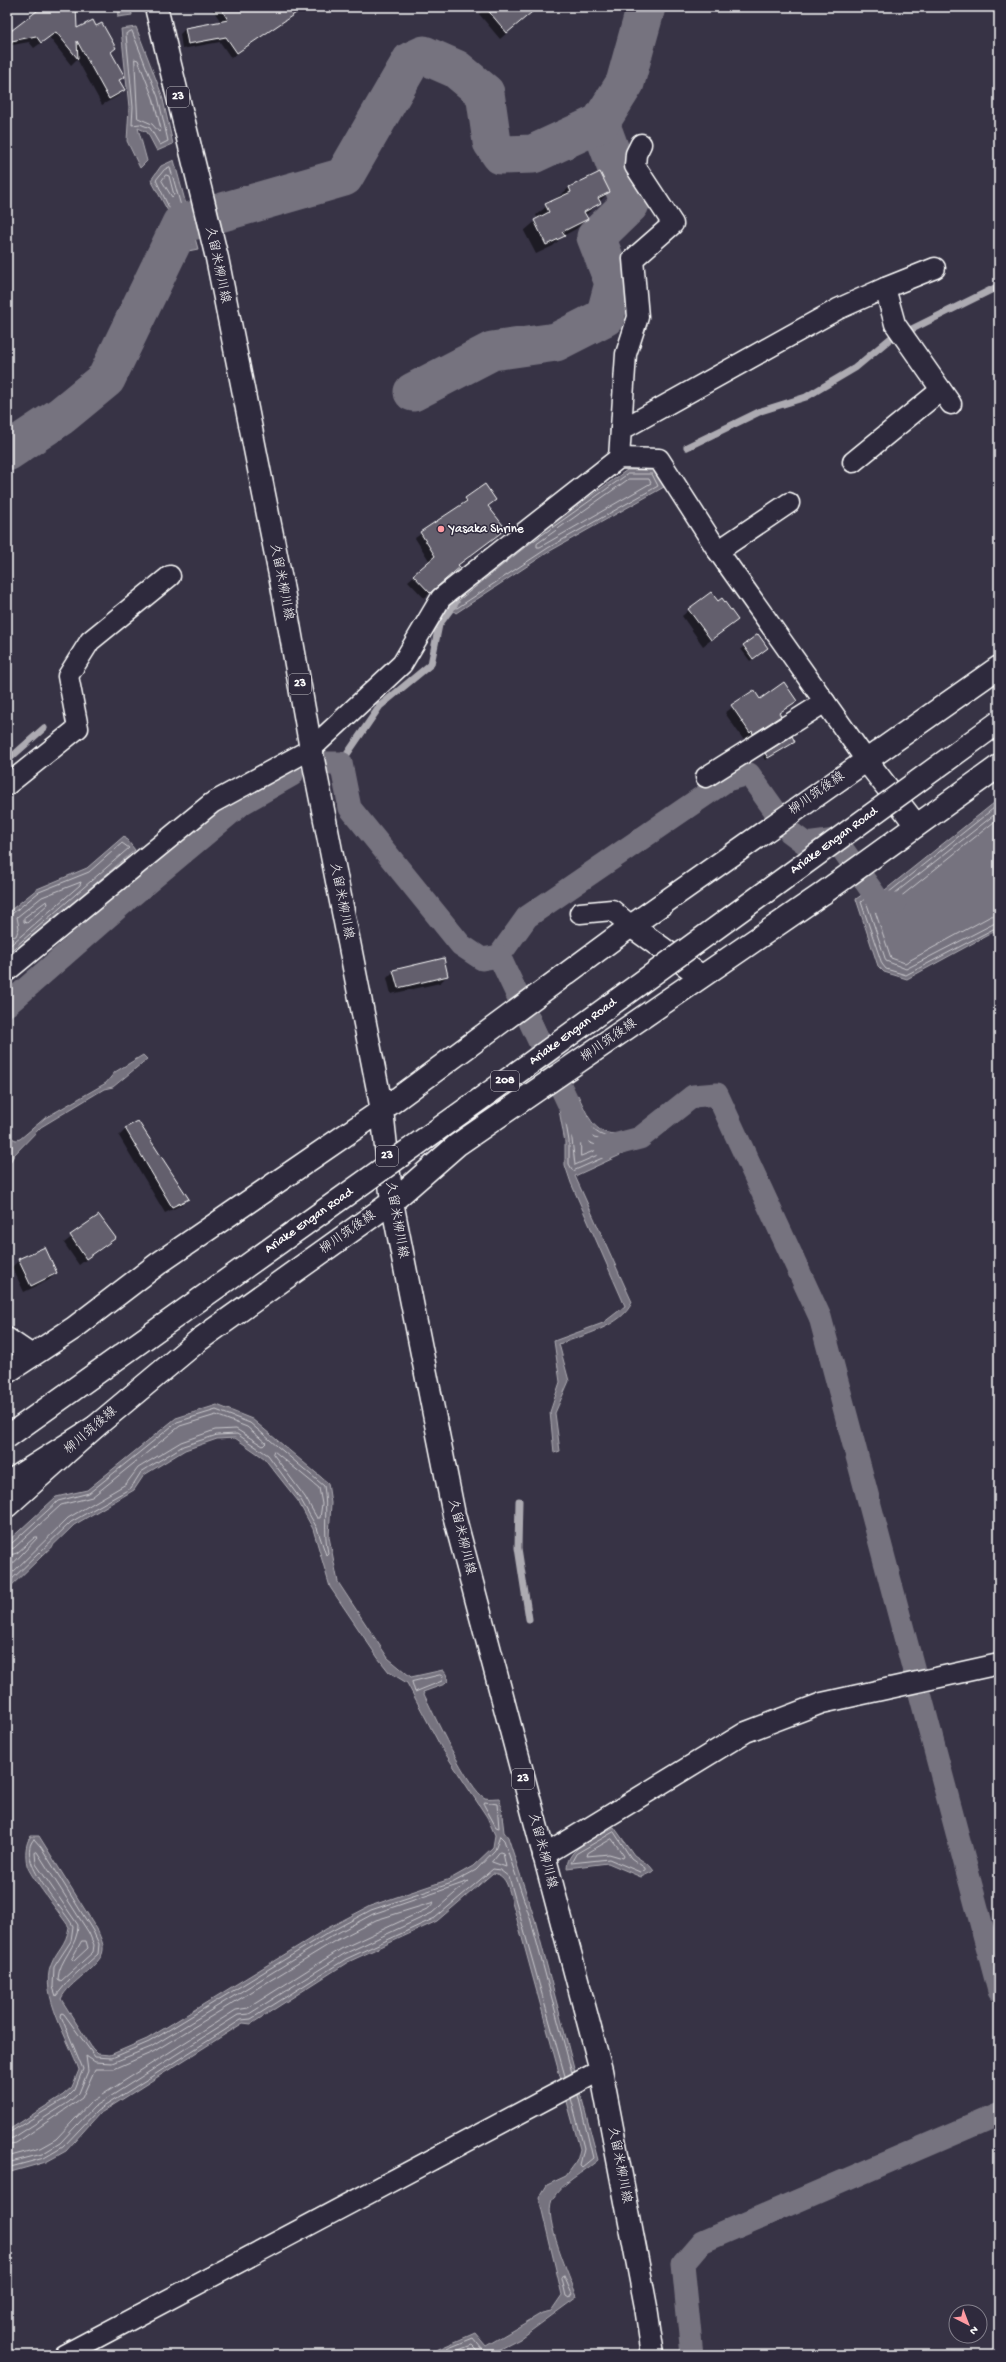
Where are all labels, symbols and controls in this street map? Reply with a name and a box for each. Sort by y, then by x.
road number: 23 [167,87,189,107]
street label: 久留米柳川線 [202,225,233,306]
place label: Yasaka Shrine [448,522,524,537]
marker: Yasaka Shrine [436,524,446,534]
street label: 久留米柳川線 [266,542,296,623]
road number: 23 [289,674,311,694]
street label: 柳川筑後線 [786,769,849,819]
street label: Ariake Engan Road [787,803,882,878]
street label: 久留米柳川線 [326,861,356,942]
street label: Ariake Engan Road [526,994,621,1069]
street label: 柳川筑後線 [578,1016,641,1066]
road number: 208 [491,1071,519,1091]
road number: 23 [376,1146,398,1166]
street label: 久留米柳川線 [382,1180,410,1261]
street label: Ariake Engan Road [262,1184,357,1257]
street label: 柳川筑後線 [317,1208,380,1258]
street label: 柳川筑後線 [62,1403,121,1458]
street label: 久留米柳川線 [444,1497,478,1578]
road number: 23 [512,1769,534,1789]
street label: 久留米柳川線 [525,1811,560,1892]
street label: 久留米柳川線 [604,2125,634,2206]
north arrow [948,2304,988,2344]
text: N [967,2323,980,2337]

